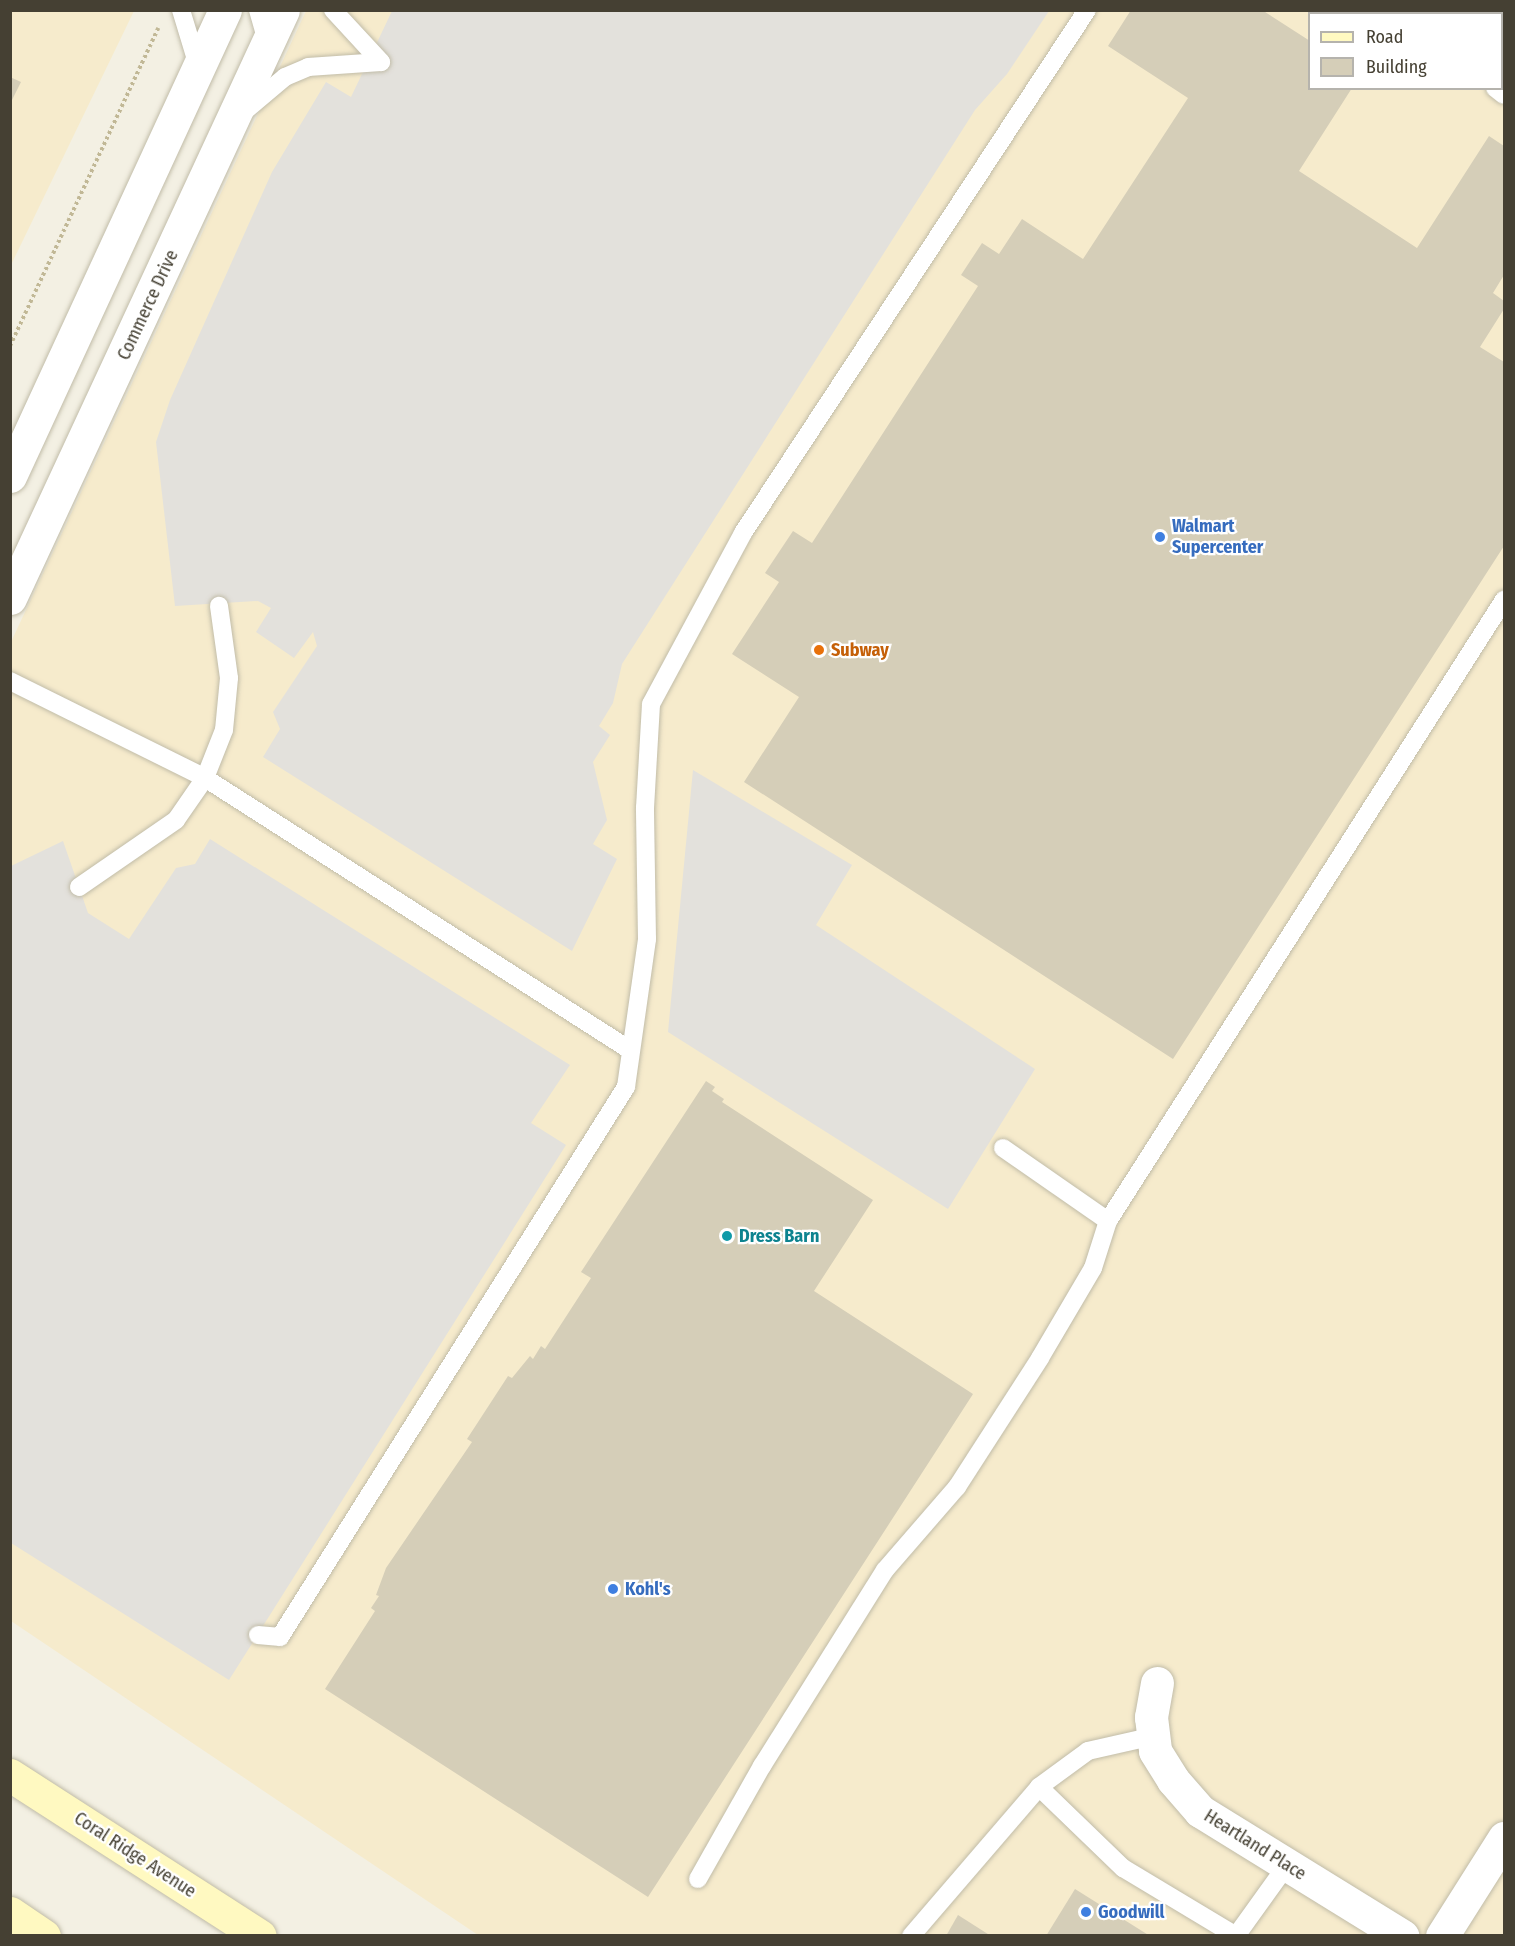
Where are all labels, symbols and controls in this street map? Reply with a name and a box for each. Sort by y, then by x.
legend [1308,12,1503,90]
text: Road [1366,26,1403,48]
text: Building [1366,56,1427,78]
street label: Commerce Drive [113,246,183,364]
place label: Walmart Supercenter [1172,516,1263,558]
marker: Walmart Supercenter [1153,530,1167,544]
place label: Subway [831,639,889,661]
marker: Subway [812,643,826,657]
place label: Dress Barn [739,1225,819,1247]
marker: Dress Barn [720,1229,734,1243]
place label: Kohl's [625,1578,671,1600]
marker: Kohl's [606,1582,620,1596]
street label: Heartland Place [1200,1805,1310,1885]
street label: Coral Ridge Avenue [70,1808,200,1902]
place label: Goodwill [1098,1901,1165,1923]
marker: Goodwill [1079,1905,1093,1919]

